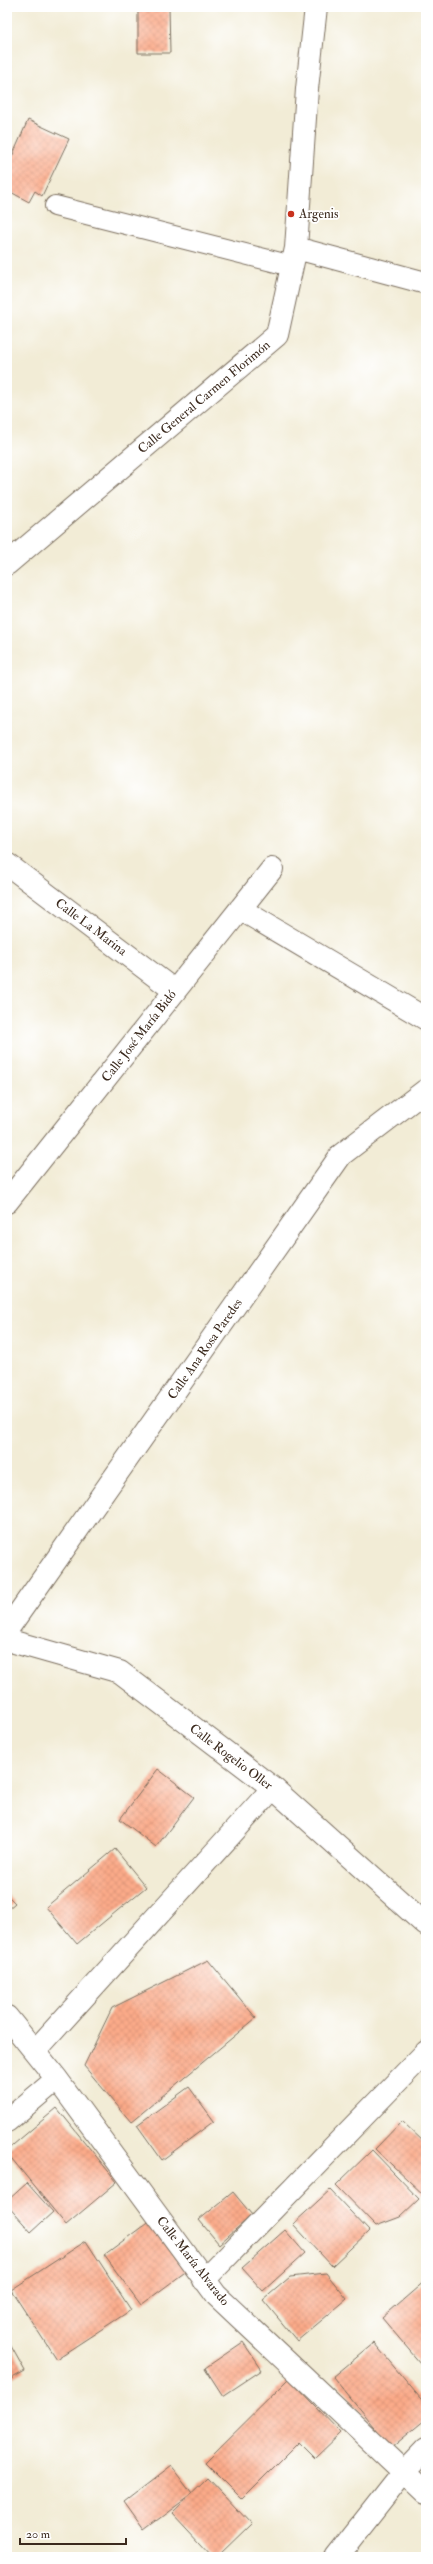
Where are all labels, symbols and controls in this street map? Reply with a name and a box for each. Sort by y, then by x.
place label: Argenis [298,206,339,222]
marker: Argenis [286,209,296,219]
street label: Calle General Carmen Florimón [135,337,274,457]
street label: Calle La Marina [52,895,130,959]
street label: Calle José María Bidó [98,987,180,1085]
street label: Calle Ana Rosa Paredes [164,1295,246,1403]
street label: Calle Rogelio Oller [186,1721,276,1794]
street label: Calle María Alvarado [153,2213,233,2309]
scale bar [20,2520,126,2546]
text: 20 m [26,2527,51,2542]

